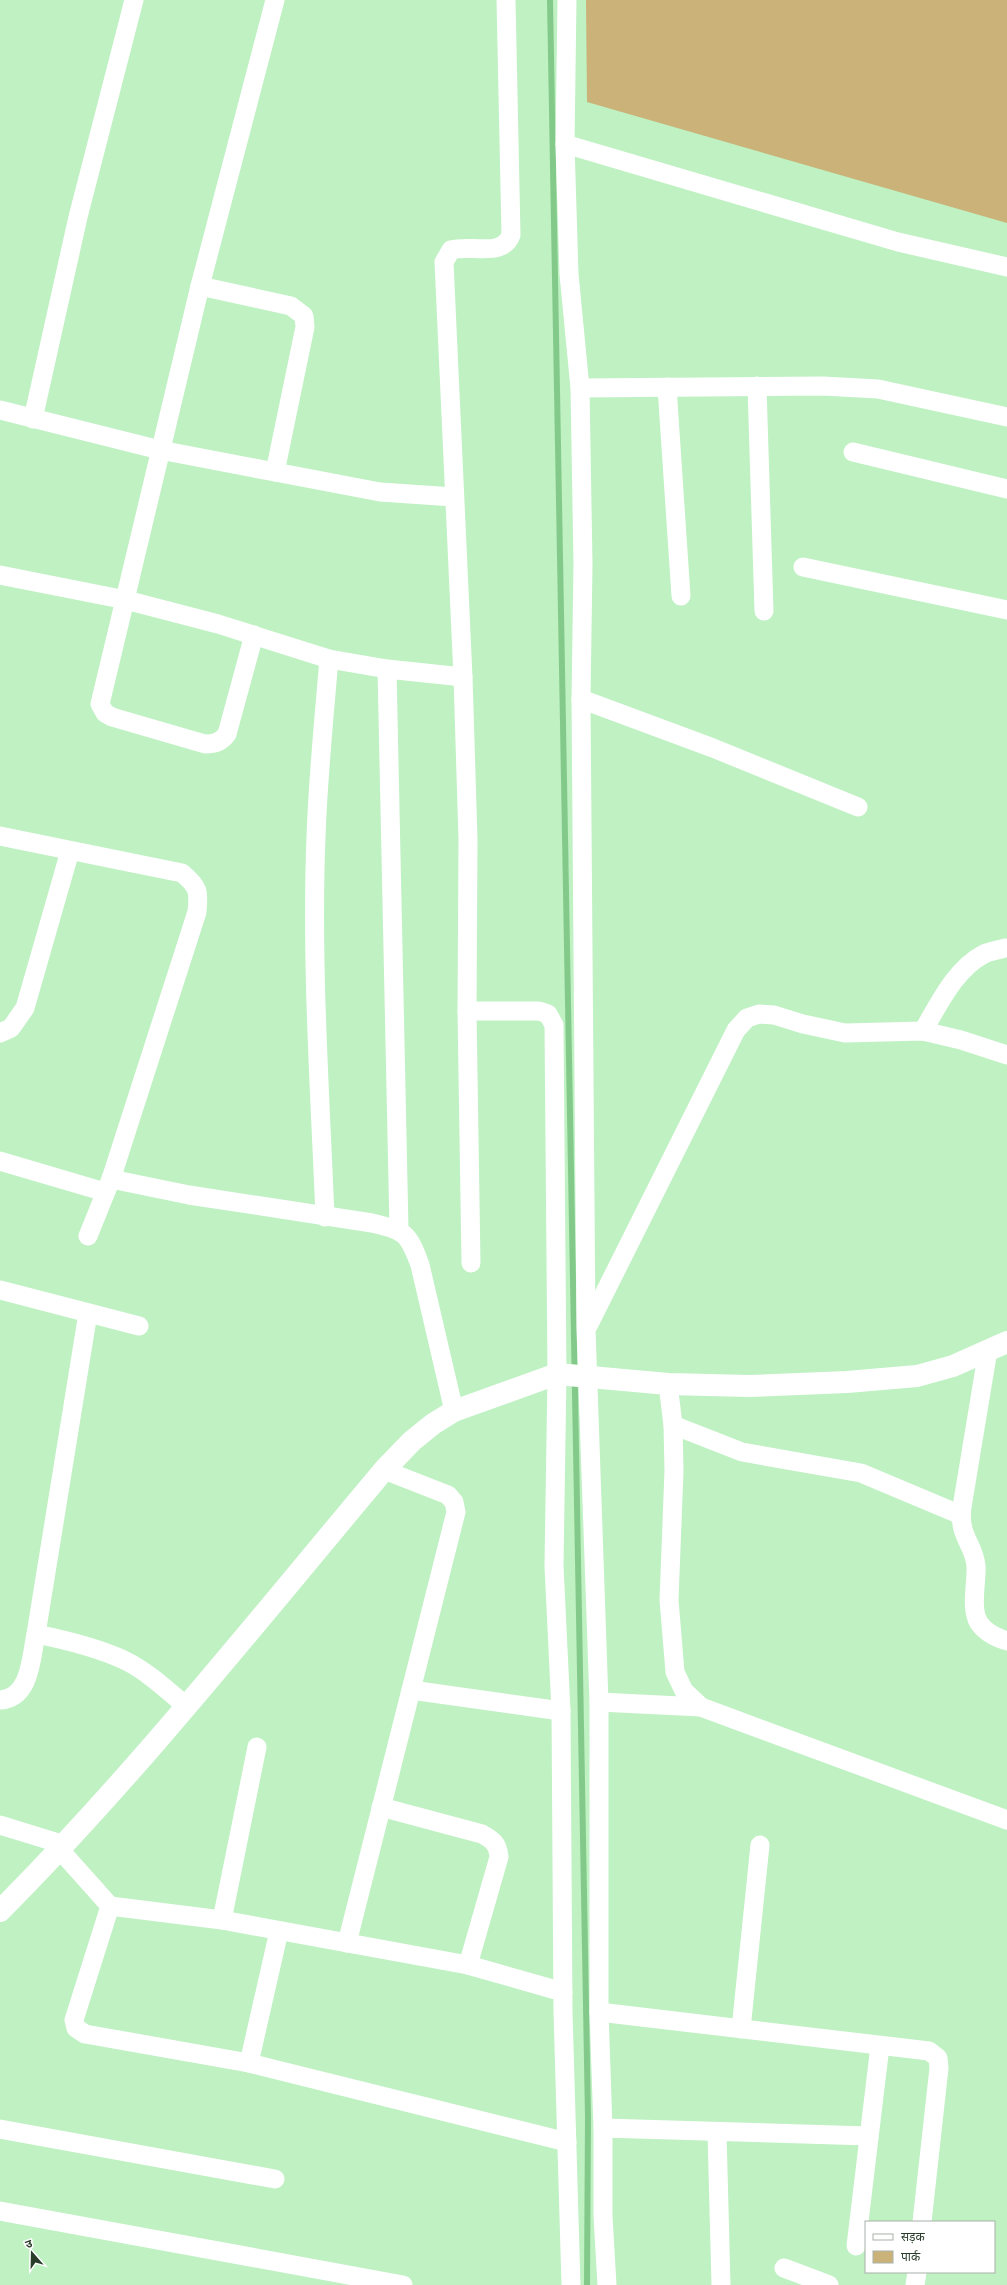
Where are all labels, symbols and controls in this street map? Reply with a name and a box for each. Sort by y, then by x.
legend [865,2221,995,2273]
text: सड़क [901,2229,926,2244]
north arrow [12,2233,52,2273]
text: उ [23,2236,35,2251]
text: पार्क [901,2249,921,2264]

